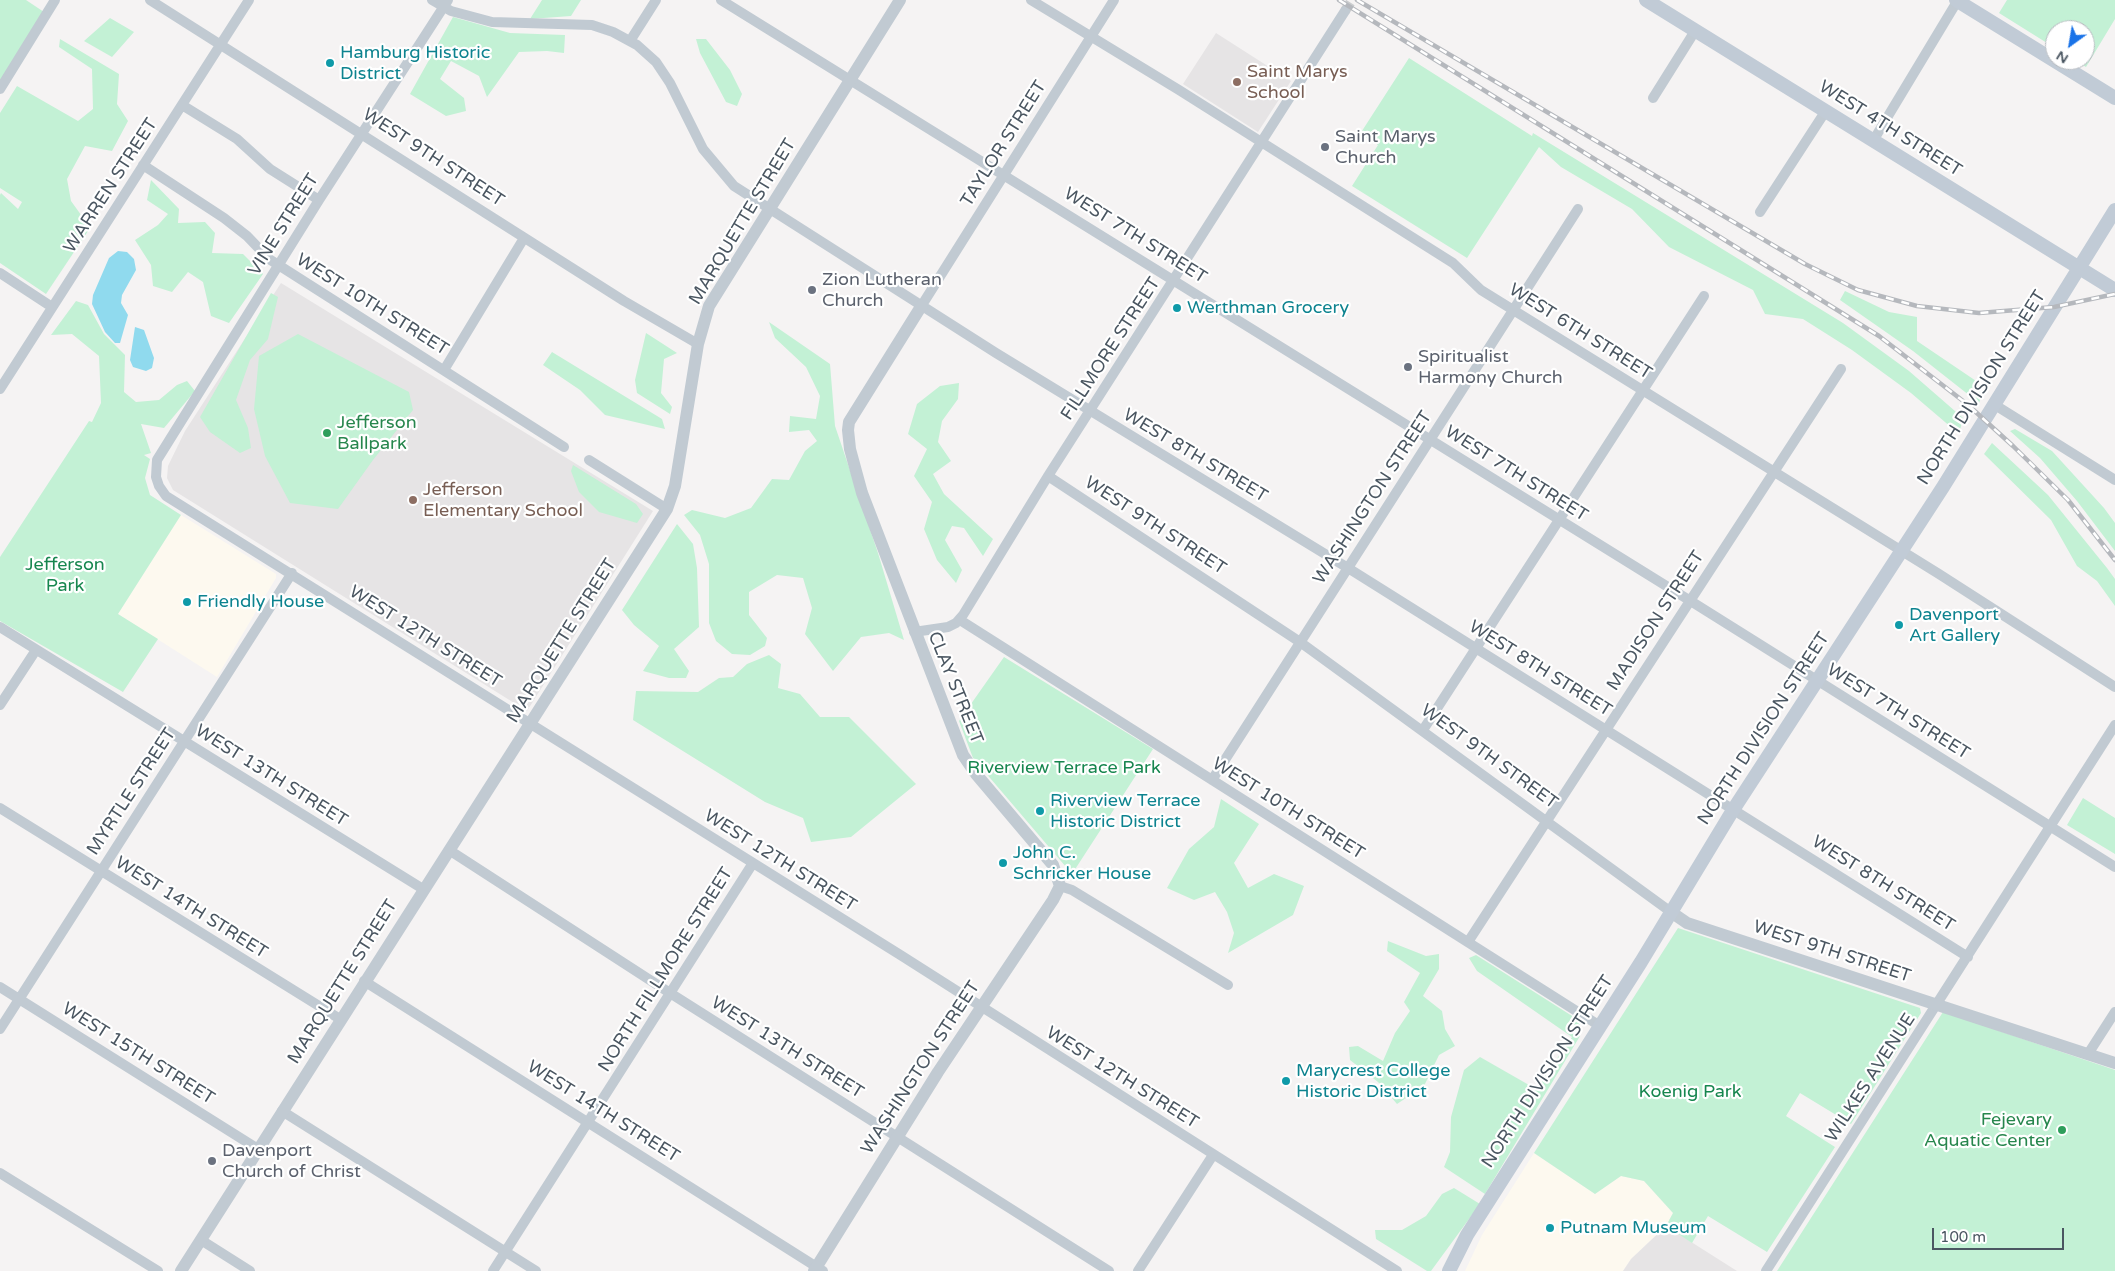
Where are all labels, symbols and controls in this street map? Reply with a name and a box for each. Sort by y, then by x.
north arrow [2045,20,2095,70]
place label: Hamburg Historic District [340,42,490,84]
text: N [2053,47,2072,67]
marker: Hamburg Historic District [324,57,336,69]
place label: Saint Marys School [1247,61,1348,104]
marker: Saint Marys School [1231,76,1243,88]
street label: WEST 4TH STREET [1815,76,1965,182]
street label: TAYLOR STREET [957,77,1051,211]
street label: WEST 9TH STREET [358,104,508,212]
street label: WARREN STREET [59,115,163,257]
place label: Saint Marys Church [1335,126,1436,168]
street label: MARQUETTE STREET [685,135,801,309]
marker: Saint Marys Church [1319,141,1331,153]
street label: VINE STREET [244,170,324,280]
street label: WEST 7TH STREET [1060,183,1210,289]
street label: WEST 10TH STREET [292,249,452,361]
place label: Zion Lutheran Church [822,269,942,312]
street label: FILLMORE STREET [1057,274,1165,424]
street label: WEST 6TH STREET [1505,279,1655,385]
marker: Zion Lutheran Church [806,284,818,296]
street label: NORTH DIVISION STREET [1913,287,2051,489]
place label: Werthman Grocery [1187,297,1349,319]
marker: Werthman Grocery [1171,302,1183,314]
place label: Spiritualist Harmony Church [1418,346,1563,388]
marker: Spiritualist Harmony Church [1402,361,1414,373]
street label: WEST 8TH STREET [1119,404,1271,508]
street label: WASHINGTON STREET [1309,407,1437,589]
place label: Jefferson Ballpark [337,412,417,454]
street label: WEST 7TH STREET [1441,421,1591,527]
marker: Jefferson Ballpark [321,427,333,439]
street label: WEST 9TH STREET [1080,472,1230,580]
place label: Jefferson Elementary School [423,479,583,522]
marker: Jefferson Elementary School [407,494,419,506]
street label: MADISON STREET [1603,547,1709,695]
park label: Jefferson Park [25,554,105,596]
street label: MARQUETTE STREET [503,555,621,727]
street label: WEST 12TH STREET [345,581,505,693]
place label: Friendly House [197,591,324,613]
marker: Friendly House [181,596,193,608]
place label: Davenport Art Gallery [1909,604,2000,646]
street label: WEST 8TH STREET [1465,616,1615,722]
marker: Davenport Art Gallery [1893,619,1905,631]
street label: CLAY STREET [923,629,987,747]
street label: NORTH DIVISION STREET [1694,629,1834,829]
street label: WEST 7TH STREET [1823,659,1973,765]
street label: WEST 9TH STREET [1416,700,1562,814]
street label: WEST 13TH STREET [191,720,351,832]
street label: MYRTLE STREET [83,724,181,860]
street label: WEST 10TH STREET [1208,753,1368,865]
park label: Riverview Terrace Park [967,757,1161,779]
place label: Riverview Terrace Historic District [1050,790,1200,832]
street label: WEST 12TH STREET [700,805,860,917]
marker: Riverview Terrace Historic District [1034,805,1046,817]
street label: WEST 8TH STREET [1808,831,1958,937]
place label: John C. Schricker House [1013,842,1151,884]
street label: WEST 14TH STREET [111,852,271,964]
marker: John C. Schricker House [997,857,1009,869]
street label: NORTH FILLMORE STREET [594,864,738,1076]
street label: MARQUETTE STREET [284,896,402,1068]
street label: WEST 9TH STREET [1750,916,1914,988]
street label: NORTH DIVISION STREET [1478,972,1618,1172]
street label: WASHINGTON STREET [857,977,985,1159]
street label: WEST 13TH STREET [707,992,867,1104]
street label: WEST 15TH STREET [58,998,218,1110]
street label: WILKES AVENUE [1821,1010,1921,1146]
street label: WEST 12TH STREET [1042,1022,1202,1134]
street label: WEST 14TH STREET [523,1056,683,1168]
place label: Marycrest College Historic District [1296,1060,1450,1102]
marker: Marycrest College Historic District [1280,1075,1292,1087]
park label: Koenig Park [1638,1081,1742,1103]
place label: Fejevary Aquatic Center [1924,1109,2052,1152]
marker: Fejevary Aquatic Center [2056,1124,2068,1136]
place label: Davenport Church of Christ [222,1140,361,1182]
marker: Davenport Church of Christ [206,1155,218,1167]
place label: Putnam Museum [1560,1217,1707,1239]
scale bar [1935,1218,2068,1250]
marker: Putnam Museum [1544,1222,1556,1234]
text: 100 m [1940,1228,1986,1246]

